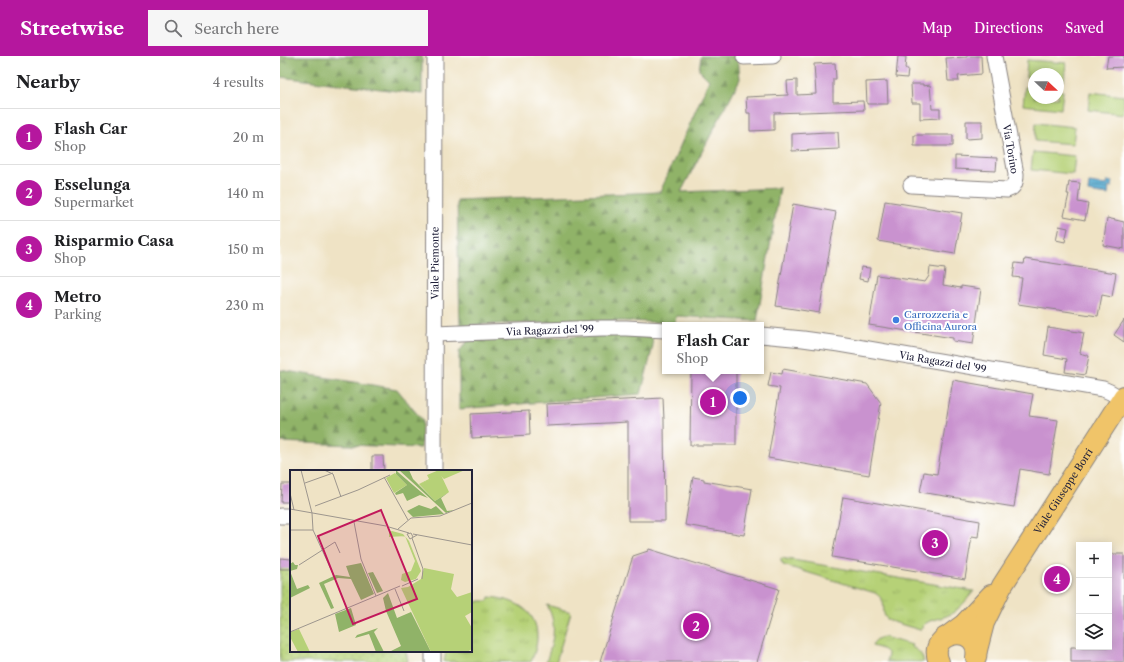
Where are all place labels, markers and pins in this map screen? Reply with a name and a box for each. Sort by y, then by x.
place label: Carrozzeria e Officina Aurora [904,308,978,333]
marker: Carrozzeria e Officina Aurora [891,315,901,325]
pin: 1 [700,387,726,417]
pin: 3 [922,528,948,558]
pin: 4 [1044,564,1070,594]
pin: 2 [683,611,709,641]

